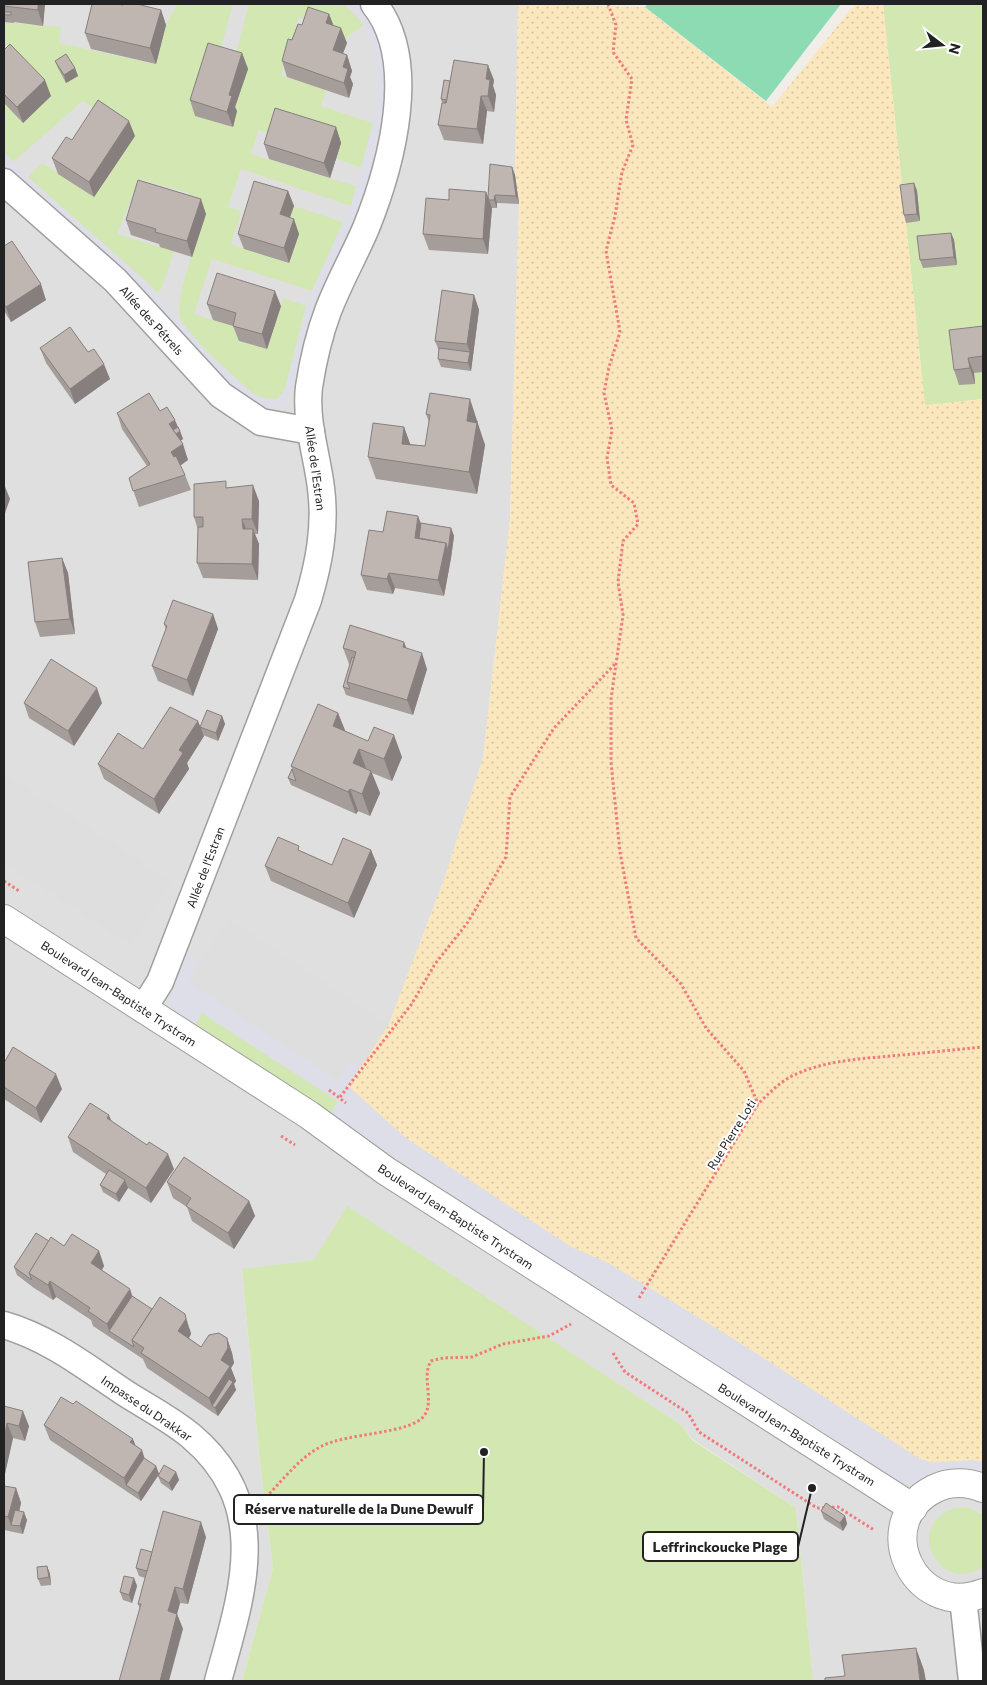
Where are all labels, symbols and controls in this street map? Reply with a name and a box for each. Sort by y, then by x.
north arrow [917,20,967,70]
text: N [945,41,965,56]
street label: Allée des Pétrels [117,283,187,357]
street label: Allée de l'Estran [303,425,329,511]
street label: Allée de l'Estran [183,825,227,909]
street label: Boulevard Jean-Baptiste Trystram [38,937,199,1049]
street label: Rue Pierre Loti [704,1096,758,1172]
street label: Boulevard Jean-Baptiste Trystram [375,1160,536,1272]
street label: Impasse du Drakkar [99,1372,195,1444]
street label: Boulevard Jean-Baptiste Trystram [715,1380,878,1489]
callout: Réserve naturelle de la Dune Dewulf [234,1495,483,1524]
text: Réserve naturelle de la Dune Dewulf [245,1500,474,1517]
callout: Leffrinckoucke Plage [643,1532,798,1561]
text: Leffrinckoucke Plage [653,1538,787,1555]

